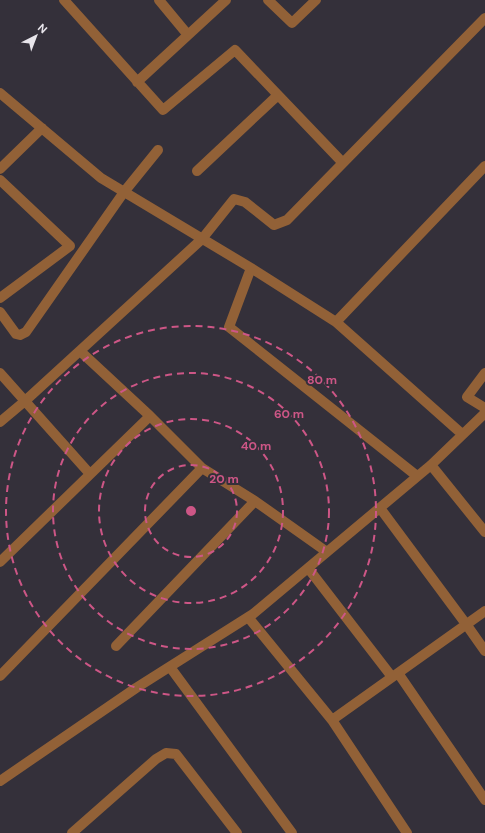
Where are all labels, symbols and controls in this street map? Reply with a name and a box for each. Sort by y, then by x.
north arrow [16,16,56,56]
text: N [35,21,50,36]
text: 80 m [307,372,337,388]
text: 60 m [274,406,304,422]
text: 40 m [241,438,271,454]
text: 20 m [209,471,239,487]
centre of rings [184,504,198,518]

